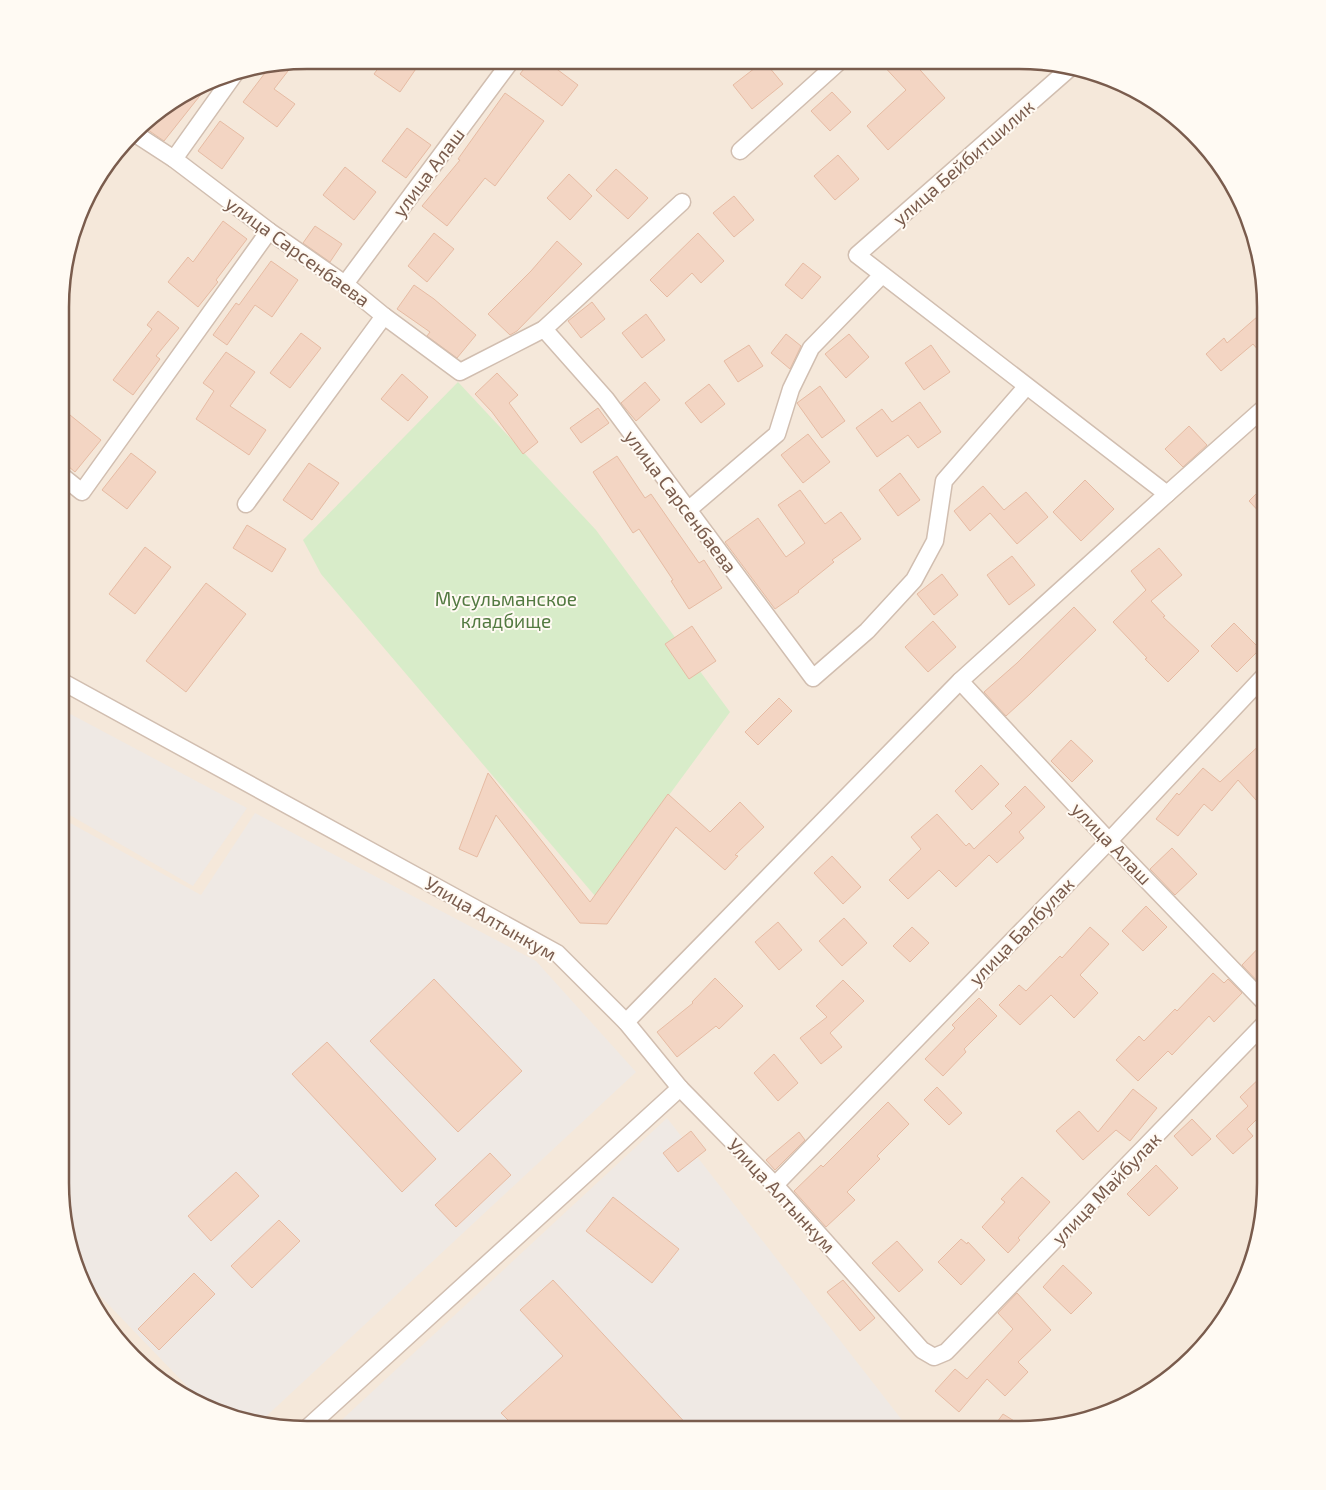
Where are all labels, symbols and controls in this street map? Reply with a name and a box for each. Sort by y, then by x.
street label: улица Бейбитшилик [888,94,1039,230]
street label: улица Алаш [387,123,470,222]
street label: улица Сарсенбаева [221,191,375,312]
street label: улица Сарсенбаева [619,425,742,578]
park label: Мусульманское кладбище [435,587,577,632]
street label: улица Алаш [1066,797,1157,890]
street label: Улица Алтынкум [421,871,561,966]
street label: улица Балбулак [964,872,1079,991]
street label: улица Майбулак [1047,1127,1166,1250]
street label: Улица Алтынкум [722,1133,841,1258]

